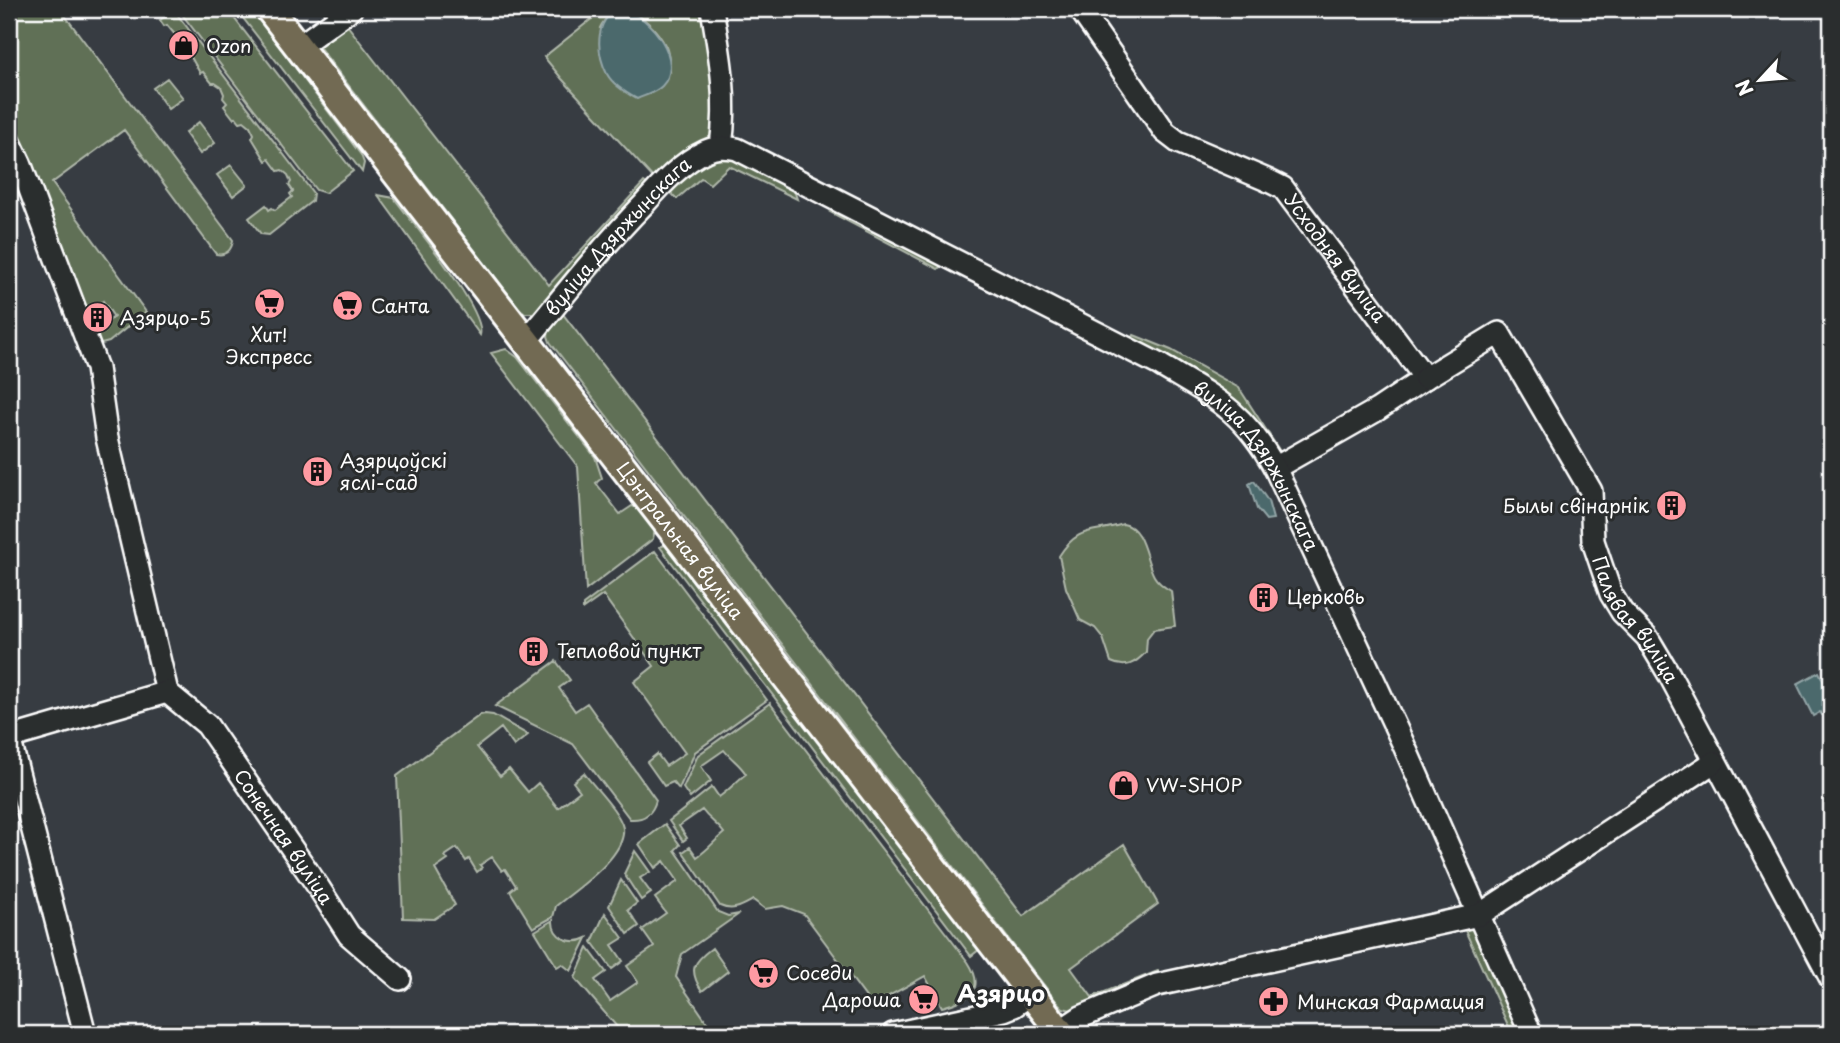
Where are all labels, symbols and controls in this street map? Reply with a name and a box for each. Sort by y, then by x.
shop icon: Ozon [166,29,200,63]
place label: Ozon [206,31,251,59]
north arrow [1724,46,1794,116]
text: N [1728,75,1760,101]
street label: вуліца Дзяржынскага [537,149,697,321]
street label: Усходняя вуліца [1278,187,1394,328]
supermarket icon: Хит! Экспресс [252,287,286,321]
supermarket icon: Санта [331,289,365,323]
place label: Санта [371,291,430,319]
building icon: Азярцо-5 [80,301,114,335]
place label: Азярцо-5 [120,303,211,331]
place label: Хит! Экспресс [226,320,313,370]
street label: вуліца Дзяржынскага [1188,373,1327,555]
place label: Азярцоўскі яслі-сад [340,446,447,496]
building icon: Азярцоўскі яслі-сад [300,455,334,489]
street label: Цэнтральная вуліца [611,455,751,625]
building icon: Былы свінарнік [1655,489,1689,523]
place label: Былы свінарнік [1503,491,1650,519]
street label: Палявая вуліца [1586,552,1687,688]
building icon: Церковь [1247,580,1281,614]
place label: Церковь [1287,582,1365,610]
building icon: Тепловой пункт [517,634,551,668]
place label: Тепловой пункт [557,636,702,664]
street label: Сонечная вуліца [228,763,341,910]
shop icon: VW-SHOP [1106,768,1140,802]
place label: VW-SHOP [1146,770,1242,798]
supermarket icon: Соседи [746,956,780,990]
place label: Соседи [786,958,853,986]
district label: Азярцо [957,975,1045,1010]
supermarket icon: Дароша [907,983,941,1017]
place label: Дароша [822,985,901,1013]
pharmacy icon: Минская Фармация [1257,985,1291,1019]
place label: Минская Фармация [1297,987,1485,1015]

